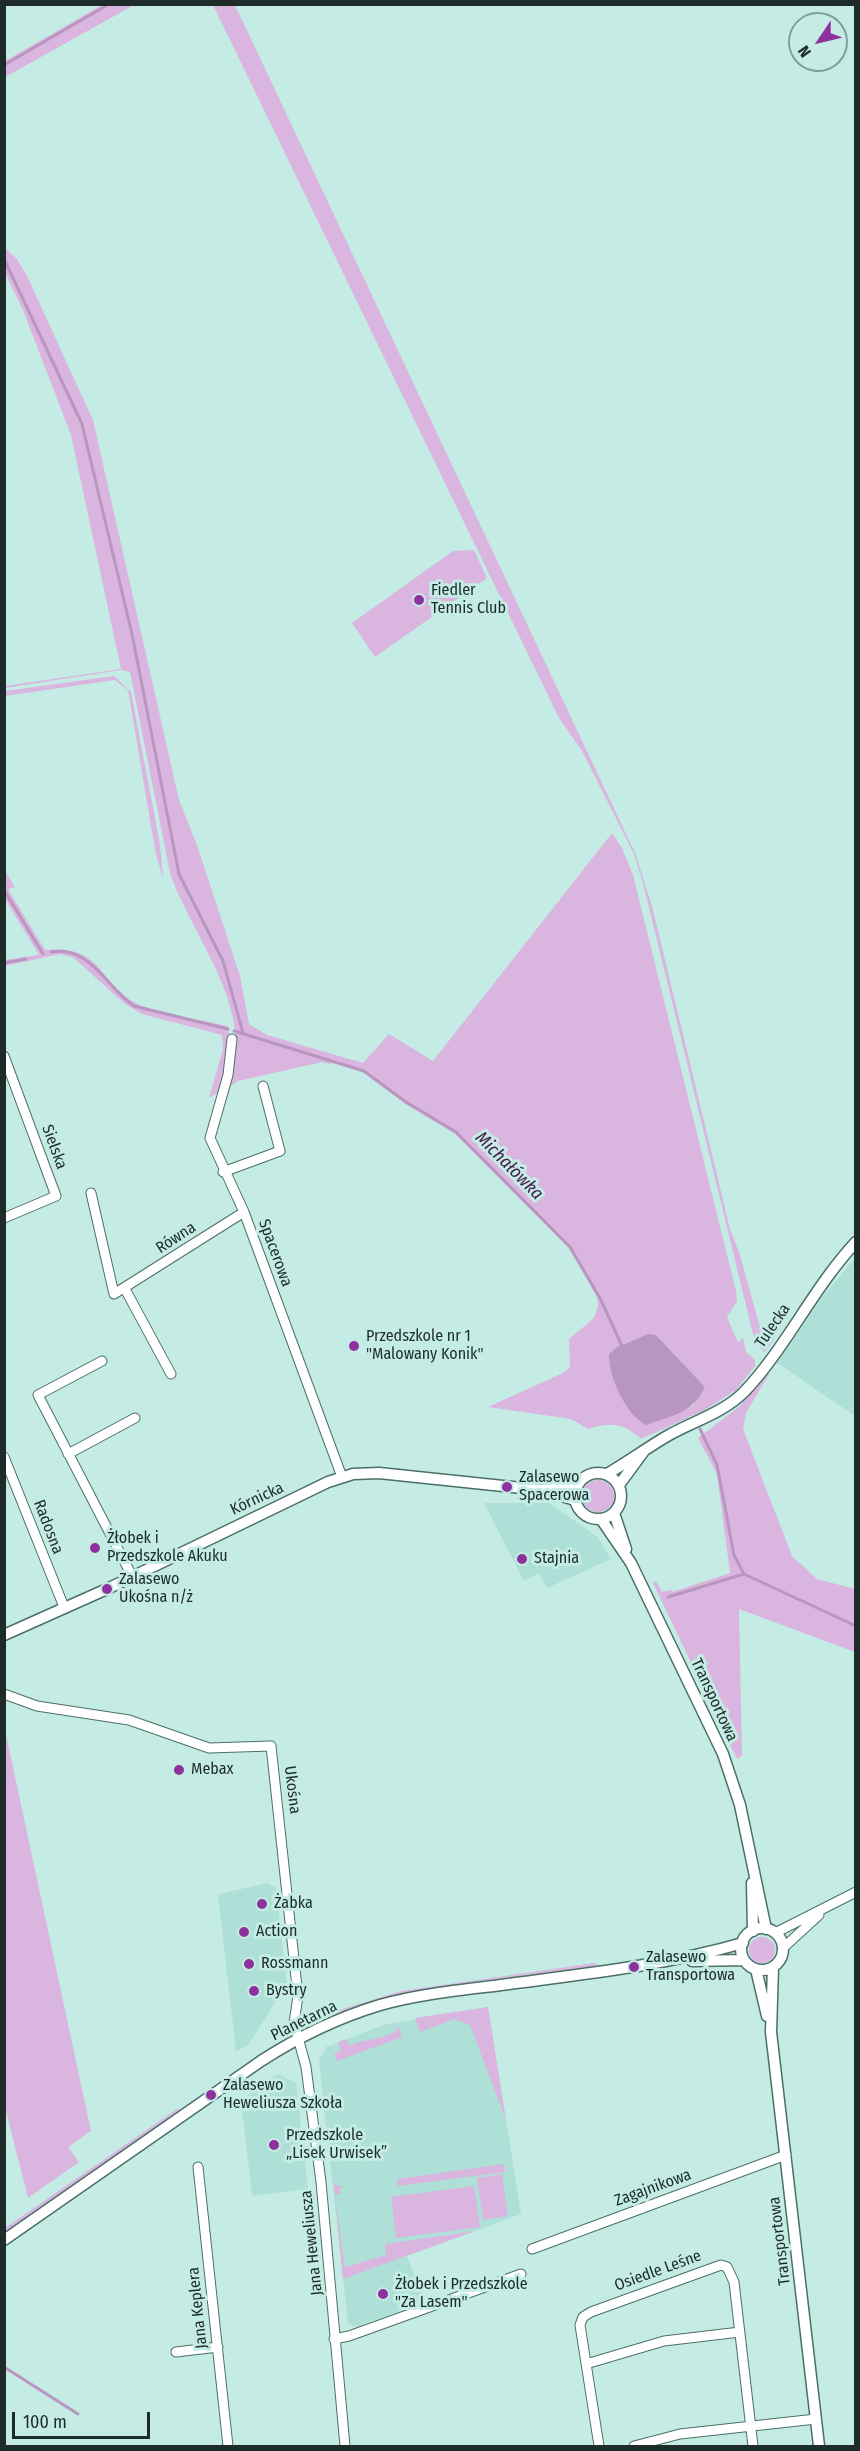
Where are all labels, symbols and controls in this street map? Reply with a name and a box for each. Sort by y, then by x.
north arrow [788,12,848,72]
text: N [794,42,815,61]
place label: Fiedler Tennis Club [431,581,506,619]
marker: Fiedler Tennis Club [412,593,426,607]
street label: Sielska [37,1122,71,1172]
water label: Michałówka [470,1127,548,1205]
street label: Spacerowa [254,1217,296,1289]
street label: Równa [152,1218,200,1258]
street label: Tulecka [751,1300,795,1352]
place label: Przedszkole nr 1 "Malowany Konik" [366,1327,484,1365]
marker: Przedszkole nr 1 "Malowany Konik" [347,1339,361,1353]
place label: Zalasewo Spacerowa [519,1468,589,1506]
street label: Kórnicka [227,1478,287,1520]
marker: Zalasewo Spacerowa [500,1480,514,1494]
street label: Radosna [29,1497,67,1557]
place label: Żłobek i Przedszkole Akuku [107,1529,228,1567]
marker: Żłobek i Przedszkole Akuku [88,1541,102,1555]
place label: Stajnia [534,1549,579,1569]
marker: Stajnia [515,1552,529,1566]
place label: Zalasewo Ukośna n/ż [119,1570,193,1608]
marker: Zalasewo Ukośna n/ż [100,1582,114,1596]
street label: Transportowa [686,1656,742,1744]
place label: Mebax [191,1760,233,1780]
marker: Mebax [172,1763,186,1777]
street label: Ukośna [280,1765,304,1815]
place label: Żabka [274,1894,313,1914]
marker: Żabka [255,1897,269,1911]
place label: Action [256,1922,297,1942]
marker: Action [237,1925,251,1939]
place label: Zalasewo Transportowa [646,1948,735,1986]
place label: Rossmann [261,1954,328,1974]
marker: Rossmann [242,1957,256,1971]
marker: Zalasewo Transportowa [627,1960,641,1974]
place label: Bystry [266,1981,307,2001]
marker: Bystry [247,1984,261,1998]
street label: Planetarna [268,1997,340,2045]
place label: Zalasewo Heweliusza Szkoła [223,2076,342,2114]
marker: Zalasewo Heweliusza Szkoła [204,2088,218,2102]
place label: Przedszkole „Lisek Urwisek” [286,2126,387,2164]
marker: Przedszkole „Lisek Urwisek” [267,2138,281,2152]
street label: Zagajnikowa [612,2165,694,2211]
street label: Jana Heweliusza [297,2189,327,2297]
street label: Transportowa [765,2196,795,2286]
street label: Osiedle Leśne [612,2246,704,2296]
street label: Jana Keplera [184,2266,212,2350]
place label: Żłobek i Przedszkole "Za Lasem" [395,2275,528,2313]
marker: Żłobek i Przedszkole "Za Lasem" [376,2287,390,2301]
scale bar [15,2400,153,2438]
text: 100 m [23,2411,67,2433]

